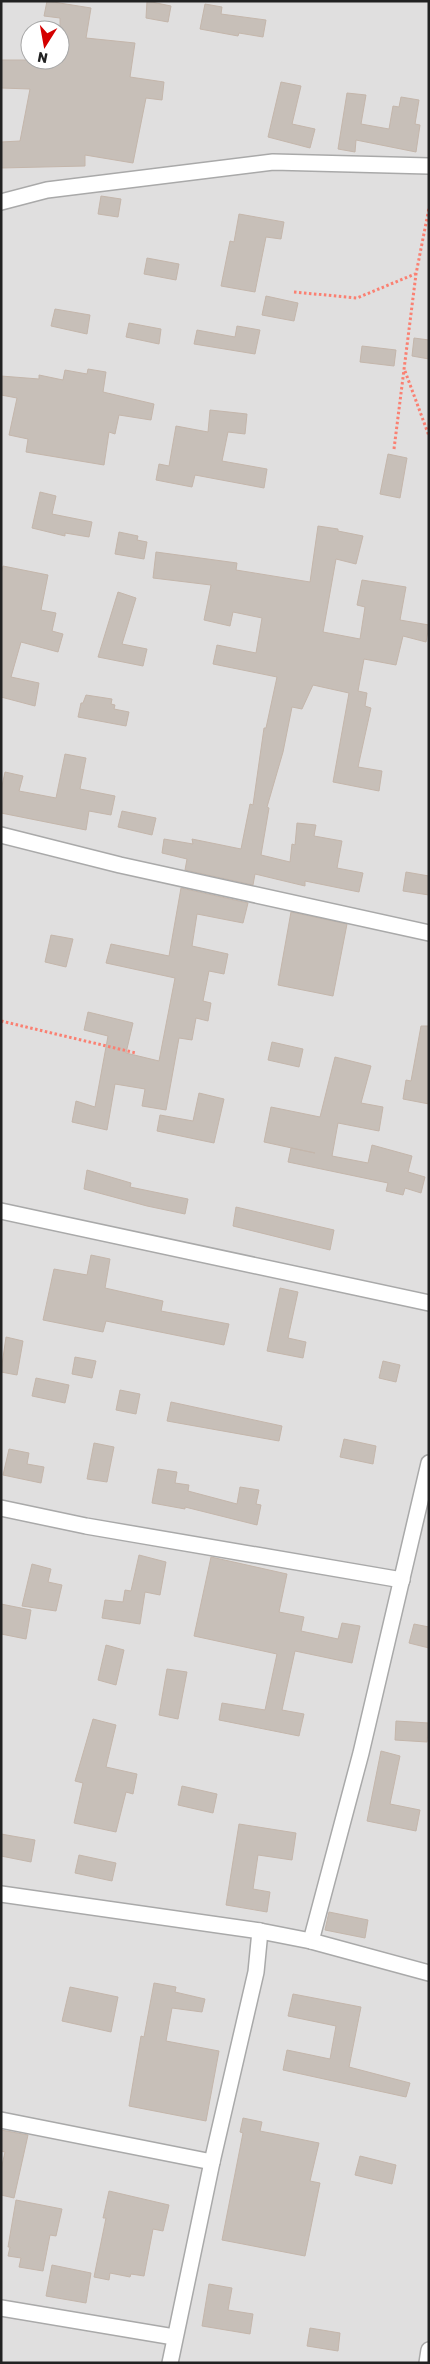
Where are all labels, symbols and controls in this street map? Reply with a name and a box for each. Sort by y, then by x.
north arrow [20,20,70,70]
text: N [36,48,49,67]

